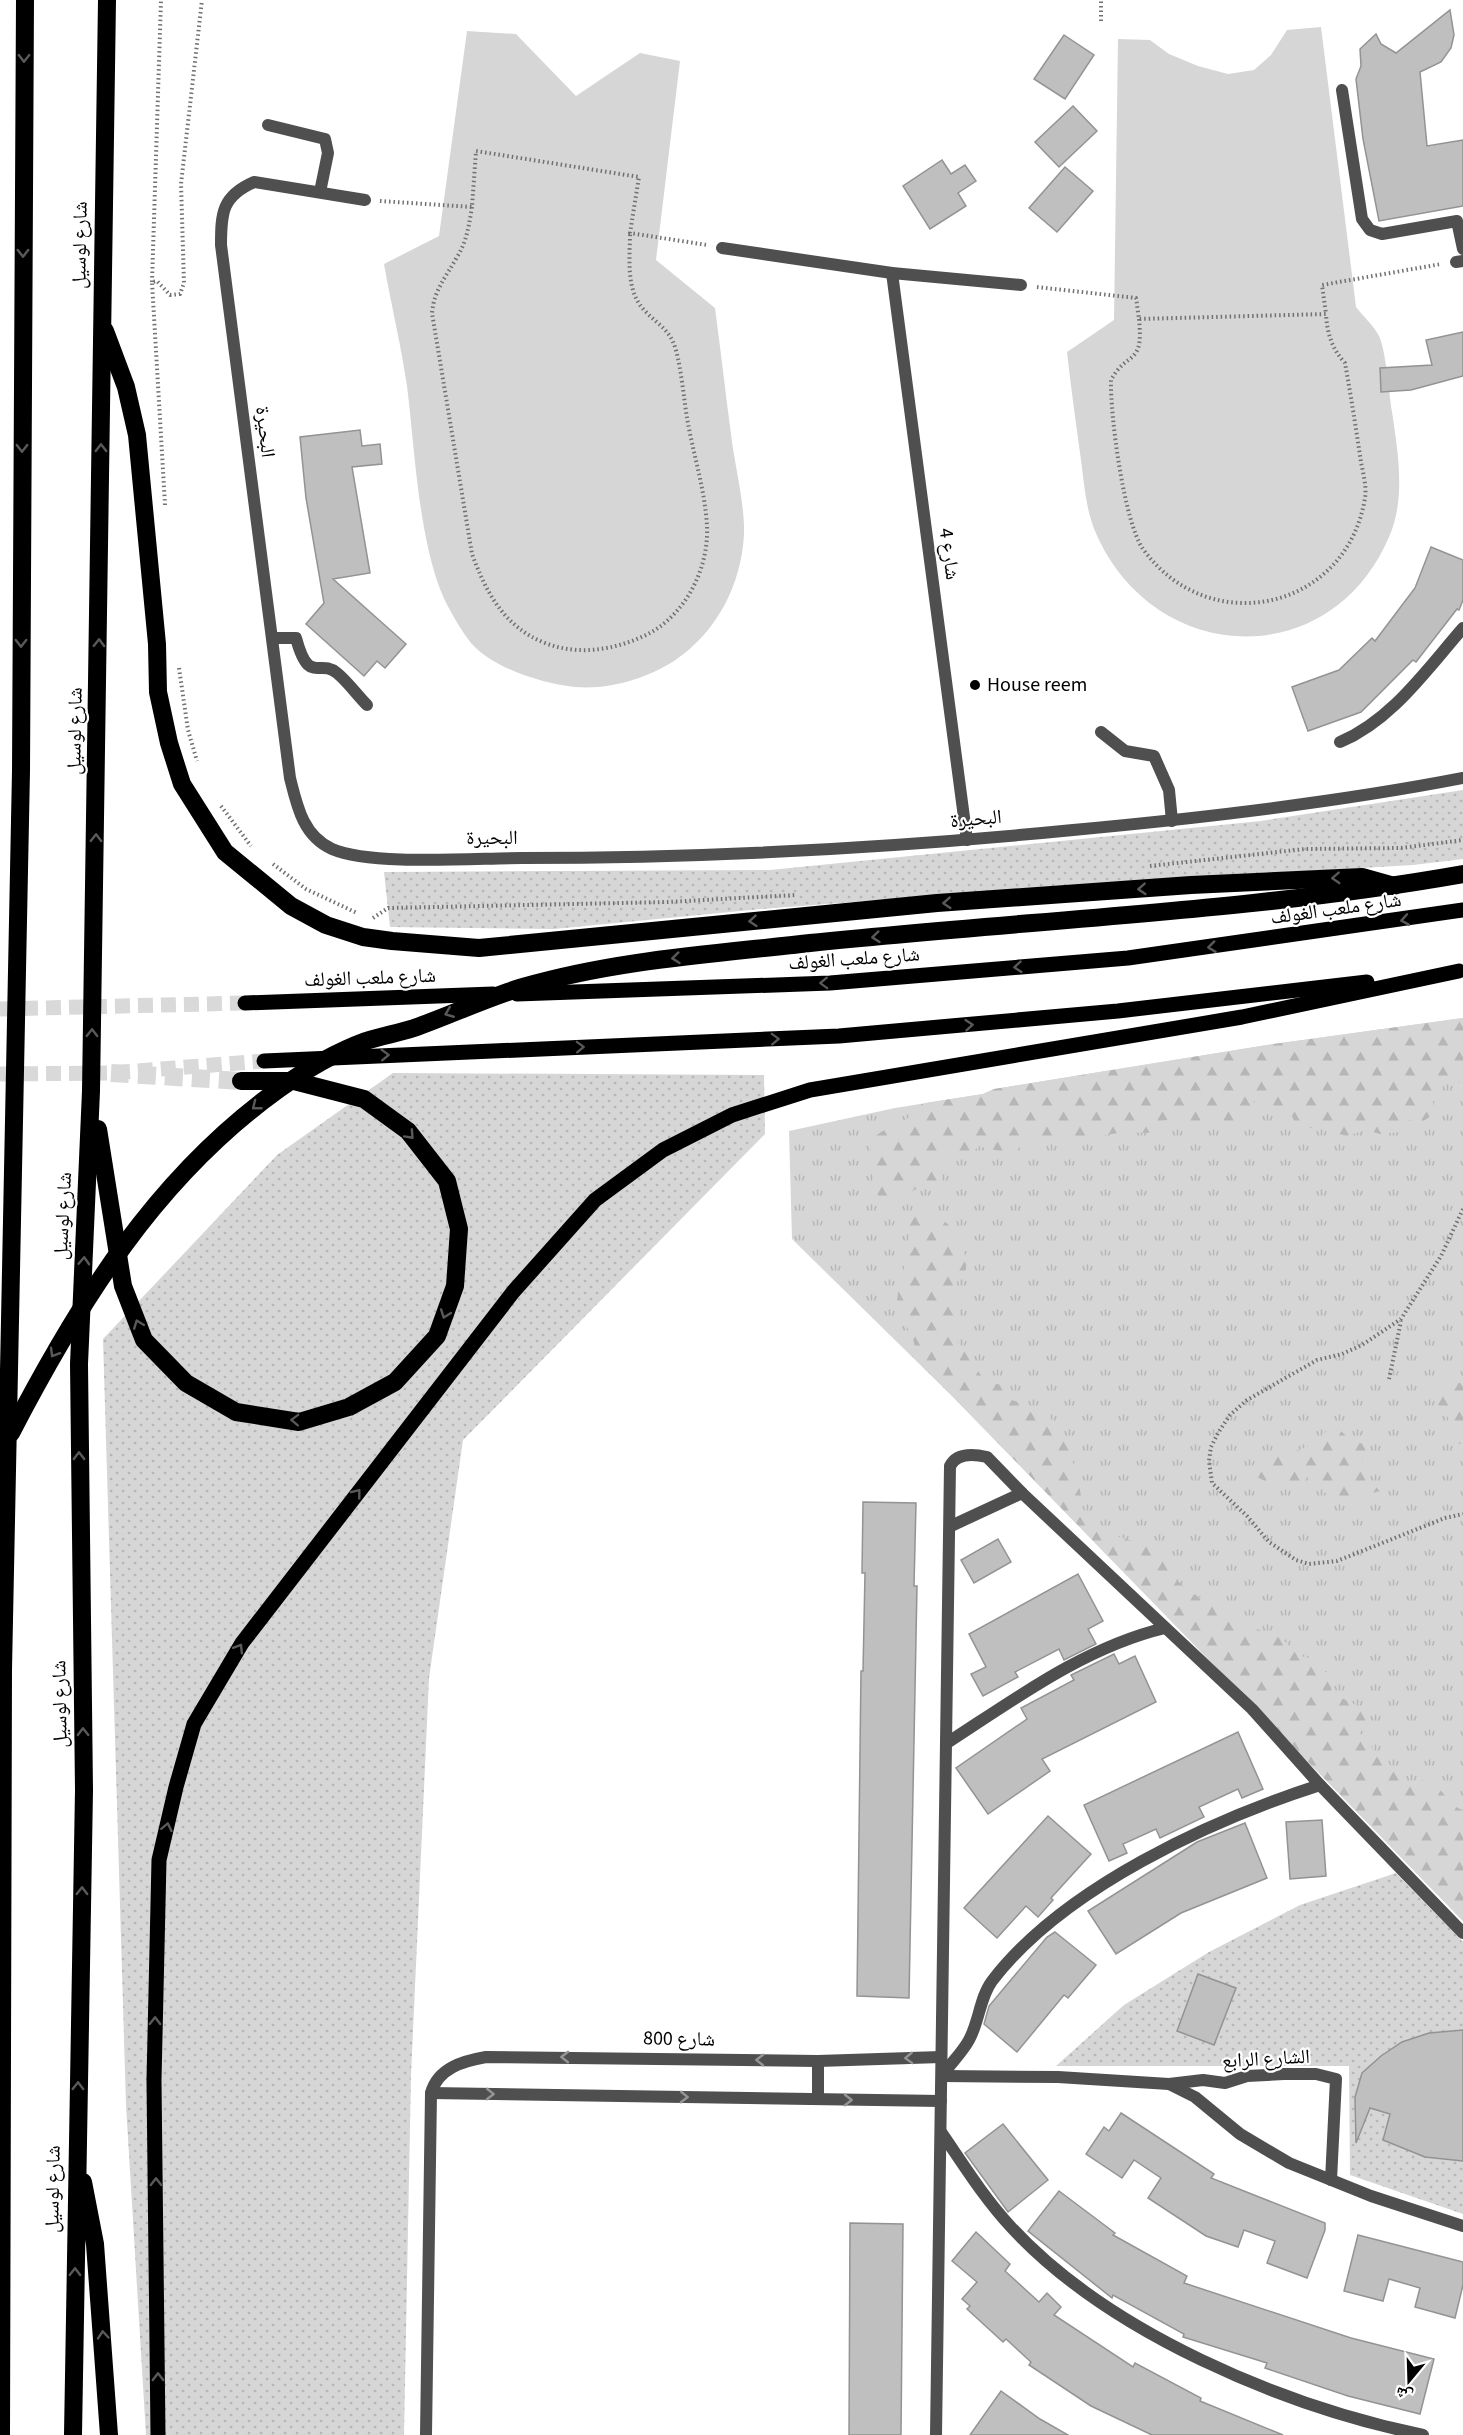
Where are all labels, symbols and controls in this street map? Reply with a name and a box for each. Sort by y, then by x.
one-way arrow [18,54,30,63]
street label: شارع لوسيل [65,201,95,289]
one-way arrow [17,249,29,258]
street label: البحيرة [248,405,282,459]
one-way arrow [95,443,107,452]
one-way arrow [16,444,28,453]
street label: شارع 4 [932,526,966,582]
one-way arrow [93,638,105,647]
one-way arrow [15,639,27,648]
place label: House reem [987,671,1087,699]
marker: House reem [968,678,982,692]
street label: شارع لوسيل [60,687,90,775]
street label: البحيرة [949,803,1003,835]
street label: البحيرة [466,824,518,852]
one-way arrow [89,833,102,842]
one-way arrow [1332,872,1341,885]
one-way arrow [1137,882,1146,895]
street label: شارع ملعب الغولف [1269,886,1403,932]
one-way arrow [943,896,952,909]
one-way arrow [748,914,757,927]
one-way arrow [1401,914,1410,926]
one-way arrow [871,930,880,943]
street label: شارع ملعب الغولف [787,940,921,978]
one-way arrow [1208,940,1217,952]
one-way arrow [671,951,681,964]
one-way arrow [1014,960,1023,973]
street label: شارع ملعب الغولف [304,962,436,994]
one-way arrow [819,977,828,990]
one-way arrow [444,1006,455,1018]
one-way arrow [965,1019,974,1032]
one-way arrow [86,1028,99,1037]
one-way arrow [770,1033,779,1045]
one-way arrow [575,1041,584,1054]
one-way arrow [381,1049,390,1062]
one-way arrow [252,1099,263,1110]
one-way arrow [403,1129,414,1139]
street label: شارع لوسيل [47,1171,79,1261]
one-way arrow [77,1257,90,1266]
one-way arrow [440,1308,453,1319]
one-way arrow [133,1319,145,1330]
one-way arrow [50,1347,62,1357]
one-way arrow [290,1414,299,1427]
one-way arrow [73,1451,85,1460]
one-way arrow [350,1489,361,1500]
one-way arrow [232,1644,244,1654]
street label: شارع لوسيل [45,1660,75,1748]
one-way arrow [77,1727,89,1736]
one-way arrow [160,1822,173,1832]
one-way arrow [76,1887,88,1896]
one-way arrow [149,2017,161,2026]
street label: شارع 800 [643,2024,715,2054]
street label: الشارع الرابع [1221,2043,1311,2075]
one-way arrow [560,2051,569,2063]
one-way arrow [904,2052,913,2064]
one-way arrow [755,2054,764,2066]
one-way arrow [71,2082,84,2091]
one-way arrow [485,2088,494,2100]
one-way arrow [680,2091,689,2103]
one-way arrow [843,2094,852,2106]
street label: شارع لوسيل [38,2145,68,2233]
one-way arrow [149,2177,162,2186]
one-way arrow [69,2267,81,2276]
one-way arrow [97,2330,110,2339]
north arrow [1379,2351,1439,2411]
one-way arrow [152,2372,164,2381]
text: ش [1393,2381,1416,2407]

